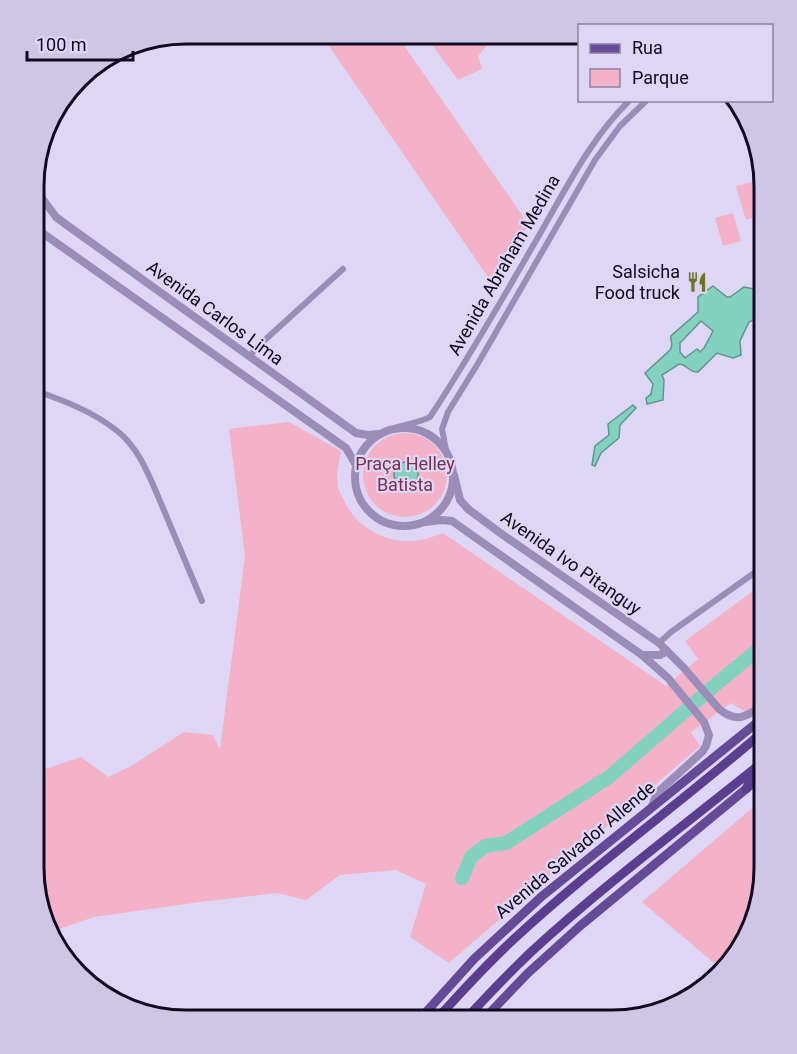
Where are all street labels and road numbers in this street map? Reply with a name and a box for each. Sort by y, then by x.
street label: Avenida Abraham Medina [443,171,564,359]
street label: Avenida Carlos Lima [143,256,288,369]
street label: Avenida Ivo Pitanguy [497,506,646,619]
street label: Avenida Salvador Allende [491,777,659,923]

